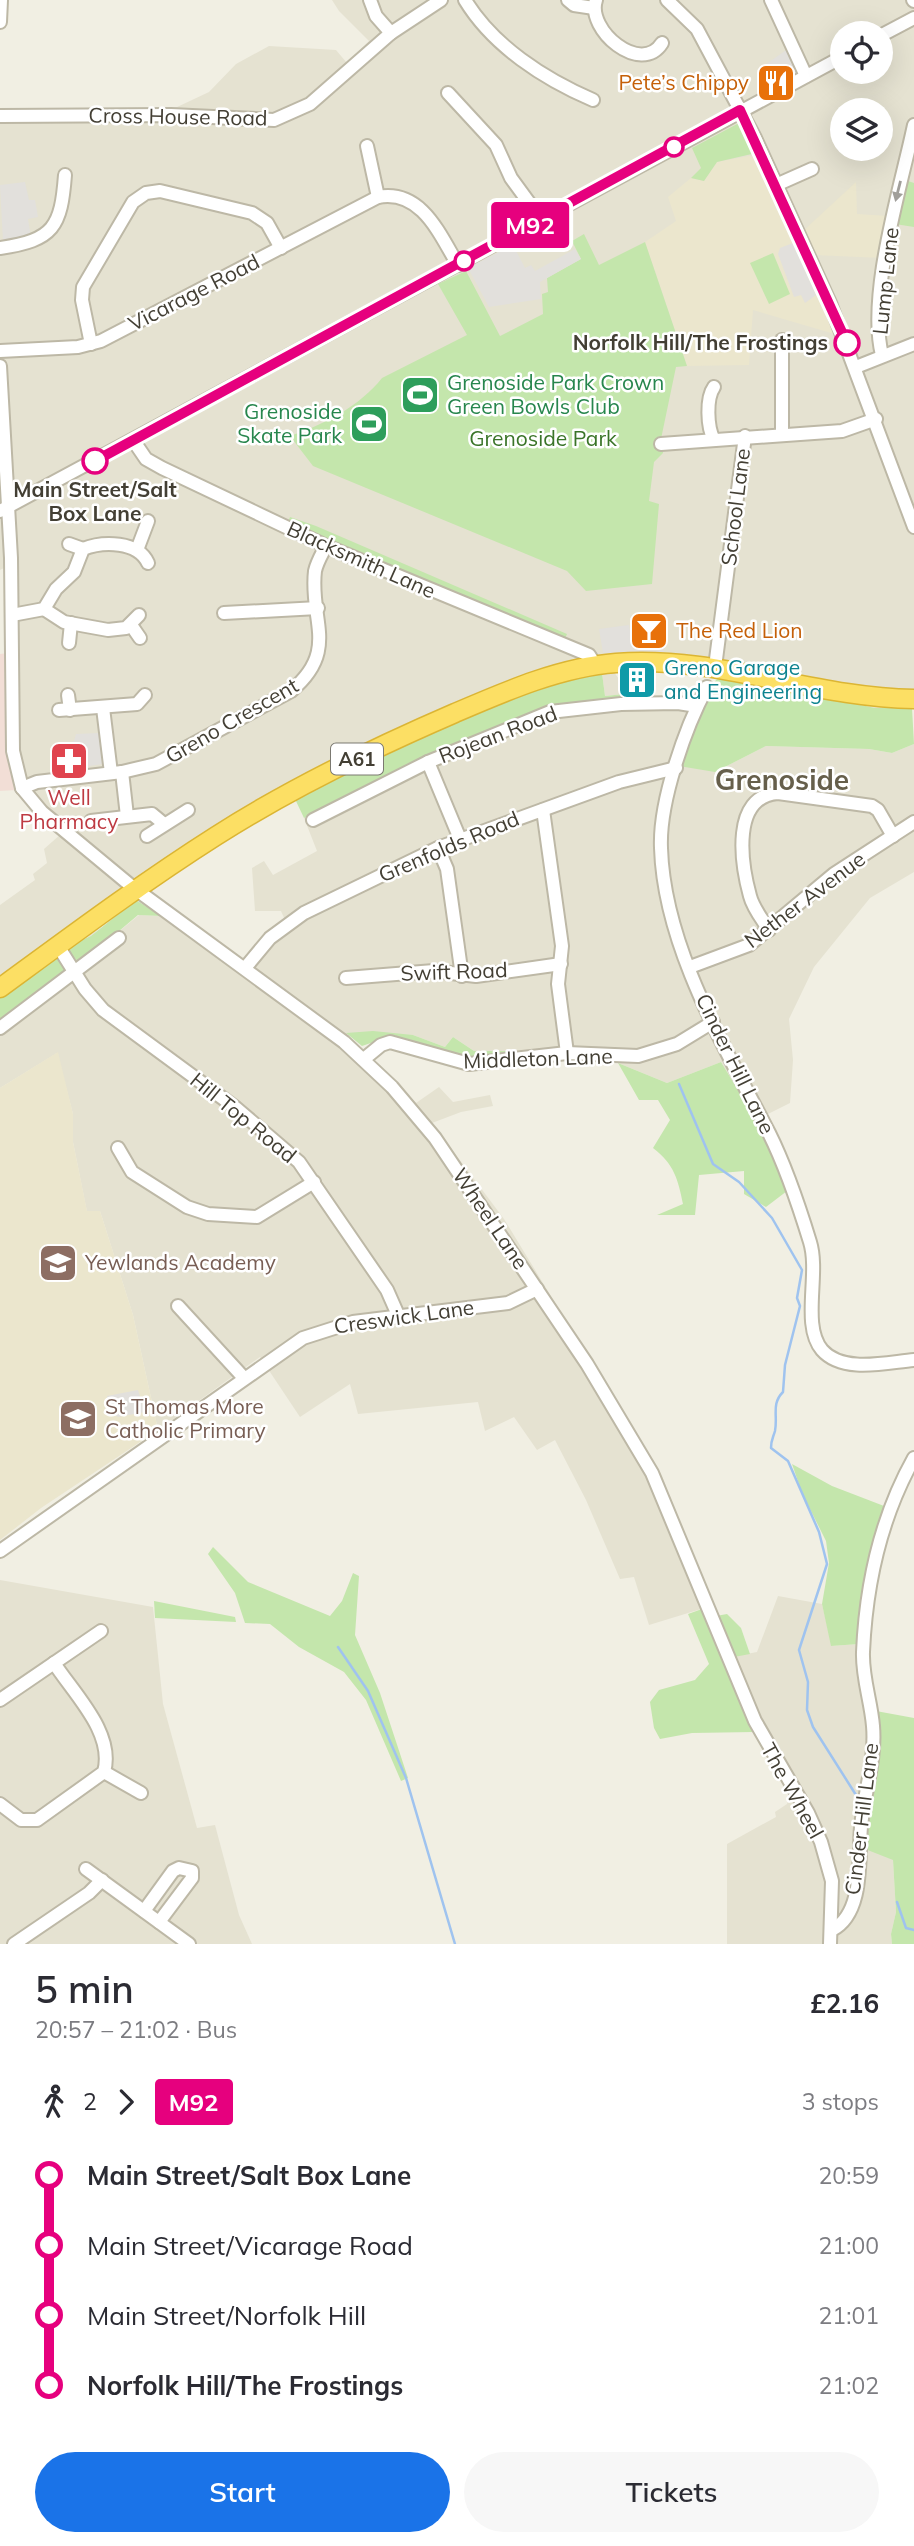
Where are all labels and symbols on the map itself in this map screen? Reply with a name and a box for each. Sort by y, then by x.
restaurant icon: Pete’s Chippy [755,62,797,104]
place label: Pete’s Chippy [618,69,749,95]
street label: Cross House Road [88,101,268,131]
unlabelled marker [664,137,684,157]
one-way arrow [892,180,903,202]
line badge: M92 [490,202,570,248]
street label: Lump Lane [866,226,904,336]
street label: Vicarage Road [124,248,263,336]
unlabelled marker [454,251,474,271]
place label: Norfolk Hill/The Frostings [573,329,828,355]
marker: Norfolk Hill/The Frostings [834,330,860,356]
place label: Grenoside Park Crown Green Bowls Club [447,369,664,419]
sports icon: Grenoside Park Crown Green Bowls Club [399,374,441,416]
place label: Grenoside Skate Park [237,398,342,448]
sports icon: Grenoside Skate Park [348,403,390,445]
park label: Grenoside Park [469,425,617,451]
street label: School Lane [715,447,755,567]
marker: Main Street/Salt Box Lane [82,448,108,474]
place label: Main Street/Salt Box Lane [13,476,177,526]
street label: Blacksmith Lane [283,515,440,603]
bar icon: The Red Lion [628,610,670,652]
place label: The Red Lion [676,617,802,643]
place label: Greno Garage and Engineering [664,654,822,704]
building icon: Greno Garage and Engineering [616,659,658,701]
street label: Greno Crescent [160,672,303,769]
street label: Rojean Road [435,700,560,769]
pharmacy icon: Well Pharmacy [48,740,90,782]
road number: A61 [331,744,383,774]
district label: Grenoside [715,762,849,797]
place label: Well Pharmacy [20,784,118,834]
street label: Grenfolds Road [374,805,523,887]
street label: Nether Avenue [739,845,870,953]
street label: Swift Road [400,956,508,986]
street label: Cinder Hill Lane [691,989,781,1138]
street label: Middleton Lane [463,1042,613,1074]
street label: Hill Top Road [185,1066,302,1168]
street label: Wheel Lane [447,1163,534,1274]
school or university icon: Yewlands Academy [37,1242,79,1284]
place label: Yewlands Academy [84,1249,276,1275]
street label: Creswick Lane [332,1293,476,1339]
place label: St Thomas More Catholic Primary [105,1393,266,1443]
school or university icon: St Thomas More Catholic Primary [57,1398,99,1440]
street label: The Wheel [756,1738,830,1843]
street label: Cinder Hill Lane [839,1741,883,1896]

